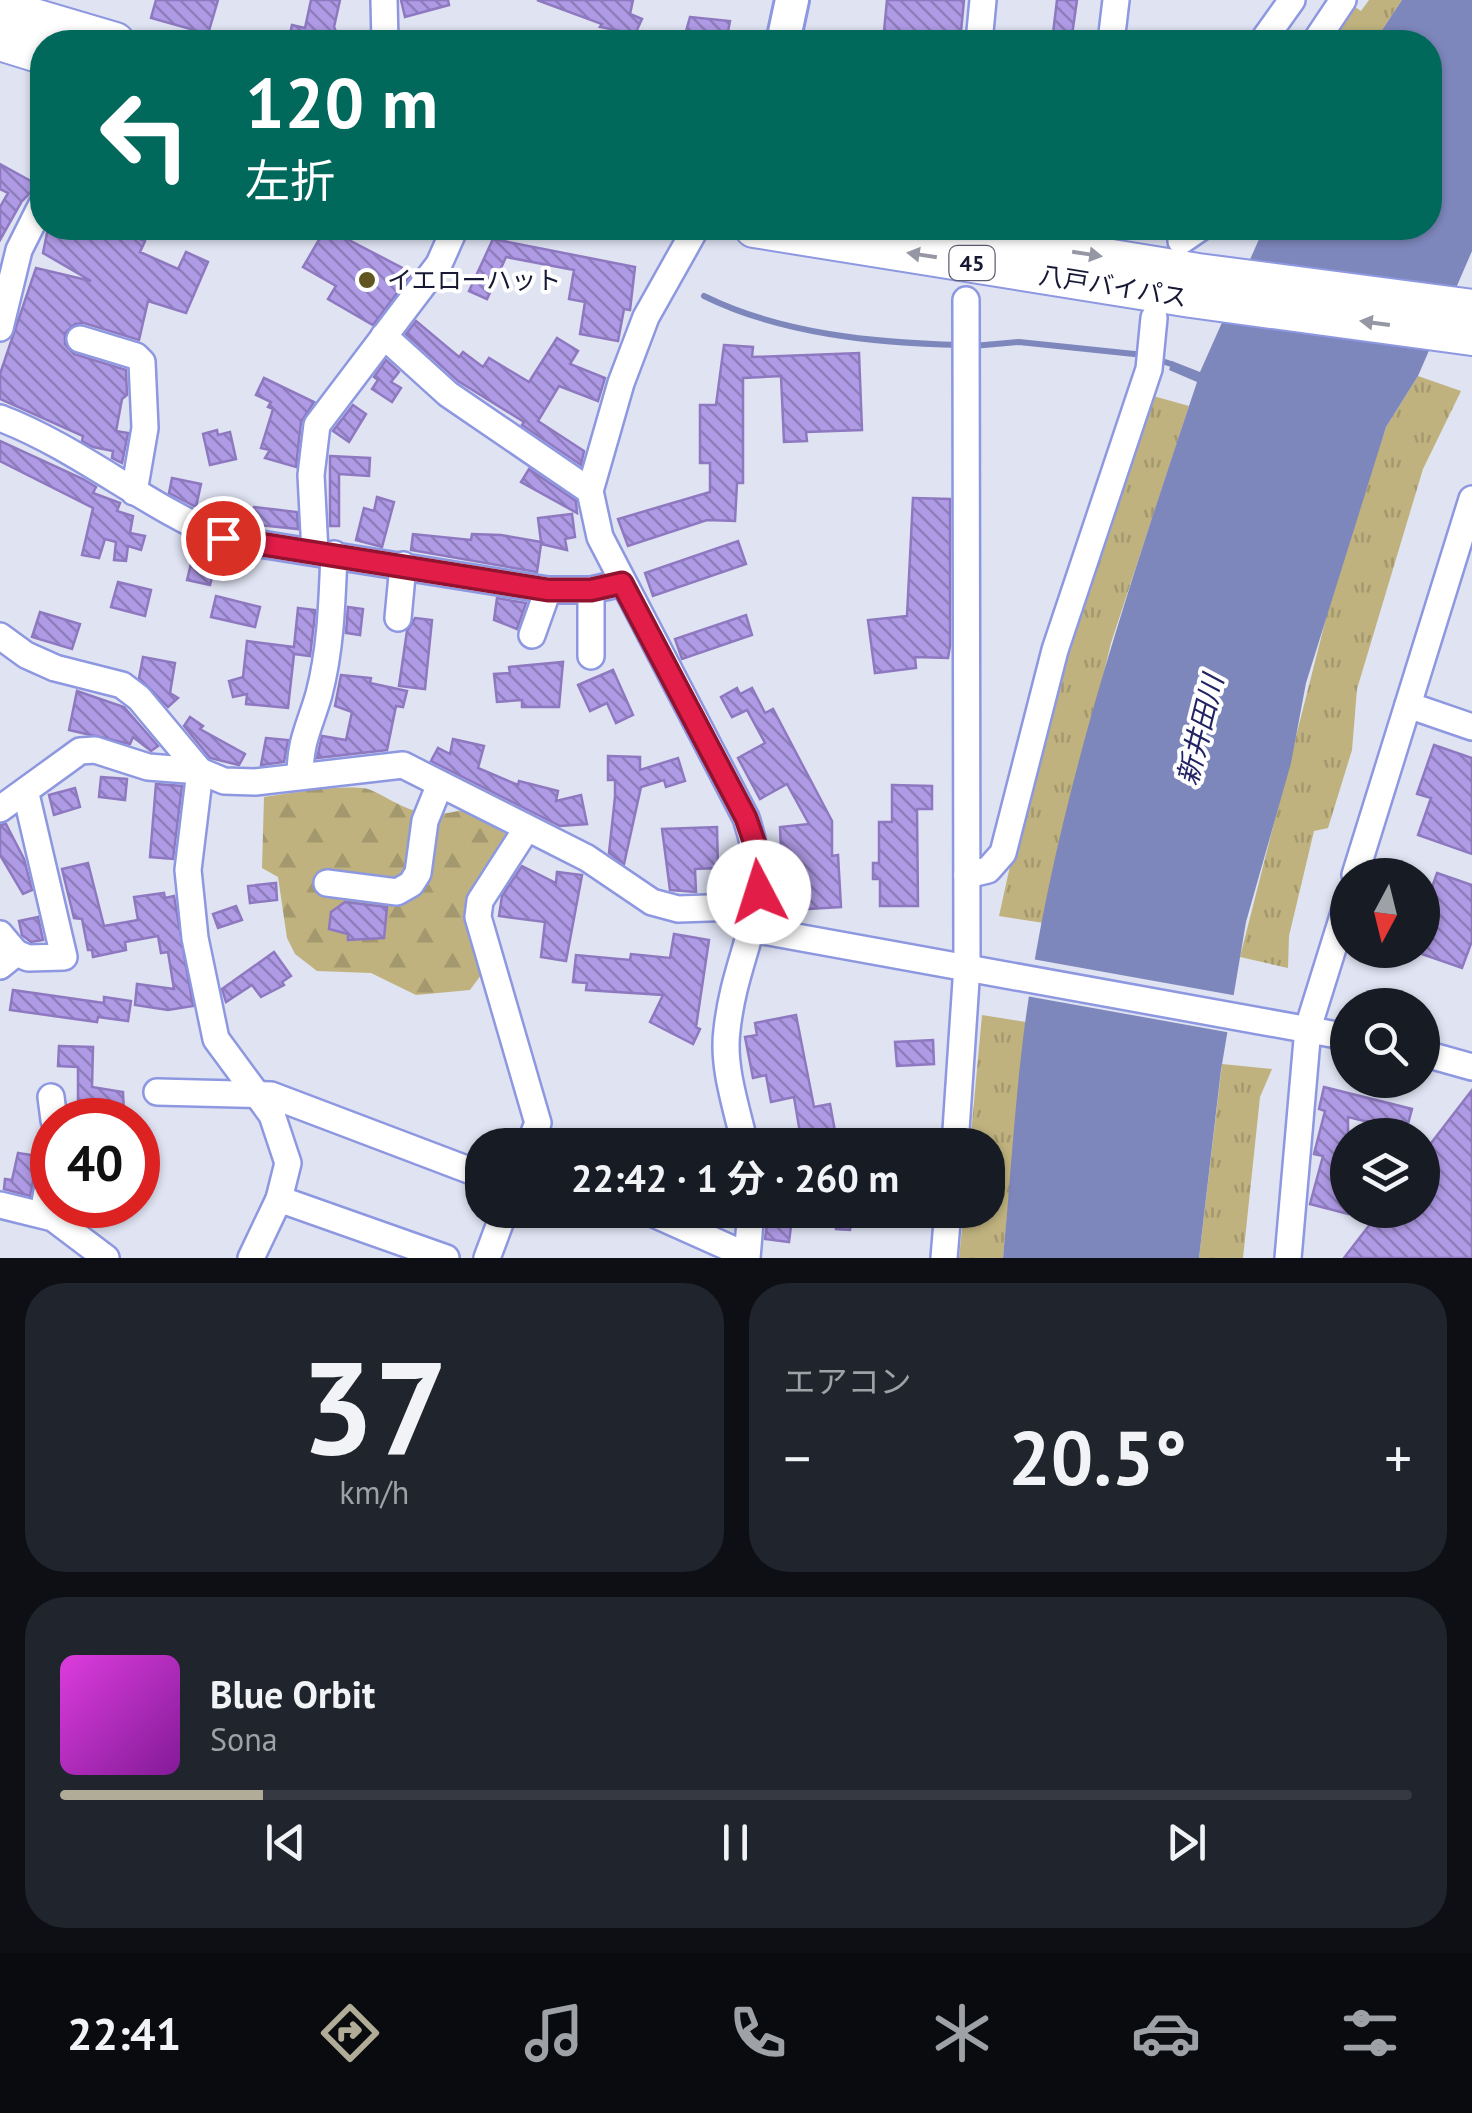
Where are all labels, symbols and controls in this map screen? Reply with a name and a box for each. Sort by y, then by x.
text: 120 m [245,57,438,147]
icon: left [80,70,210,200]
text: 左折 [245,151,335,209]
road number: 45 [950,246,994,280]
one-way arrow [905,247,937,262]
one-way arrow [1071,247,1103,262]
street label: 八戸バイパス [1037,259,1189,313]
place label: イエローハット [387,264,561,296]
marker: イエローハット [356,269,378,291]
one-way arrow [1359,314,1391,330]
pin [181,496,266,581]
icon: arrive [196,511,251,566]
water label: 新井田川 [1168,668,1232,789]
position arrow [707,840,811,944]
north arrow [1330,858,1440,968]
map controls [1330,858,1440,1228]
button: search [1330,988,1440,1098]
speed limit sign: 40 [30,1098,160,1228]
button: layers [1330,1118,1440,1228]
text: 22:42 · 1 分 · 260 m [571,1153,899,1202]
text: 37 [301,1322,448,1490]
text: エアコン [784,1360,912,1402]
text: 20.5° [1008,1409,1187,1506]
text: − [784,1422,811,1493]
text: + [1384,1422,1412,1493]
text: km/h [339,1471,409,1513]
text: Blue Orbit [210,1669,375,1718]
text: Sona [210,1718,278,1760]
icon: previous [258,1815,313,1870]
icon: pause [708,1815,763,1870]
icon: next [1159,1815,1214,1870]
icon: directions [315,1998,385,2068]
icon: music [519,1998,589,2068]
icon: phone [723,1998,793,2068]
icon: climate [927,1998,997,2068]
icon: car [1131,1998,1201,2068]
icon: filters [1335,1998,1405,2068]
text: 22:41 [67,2004,181,2062]

